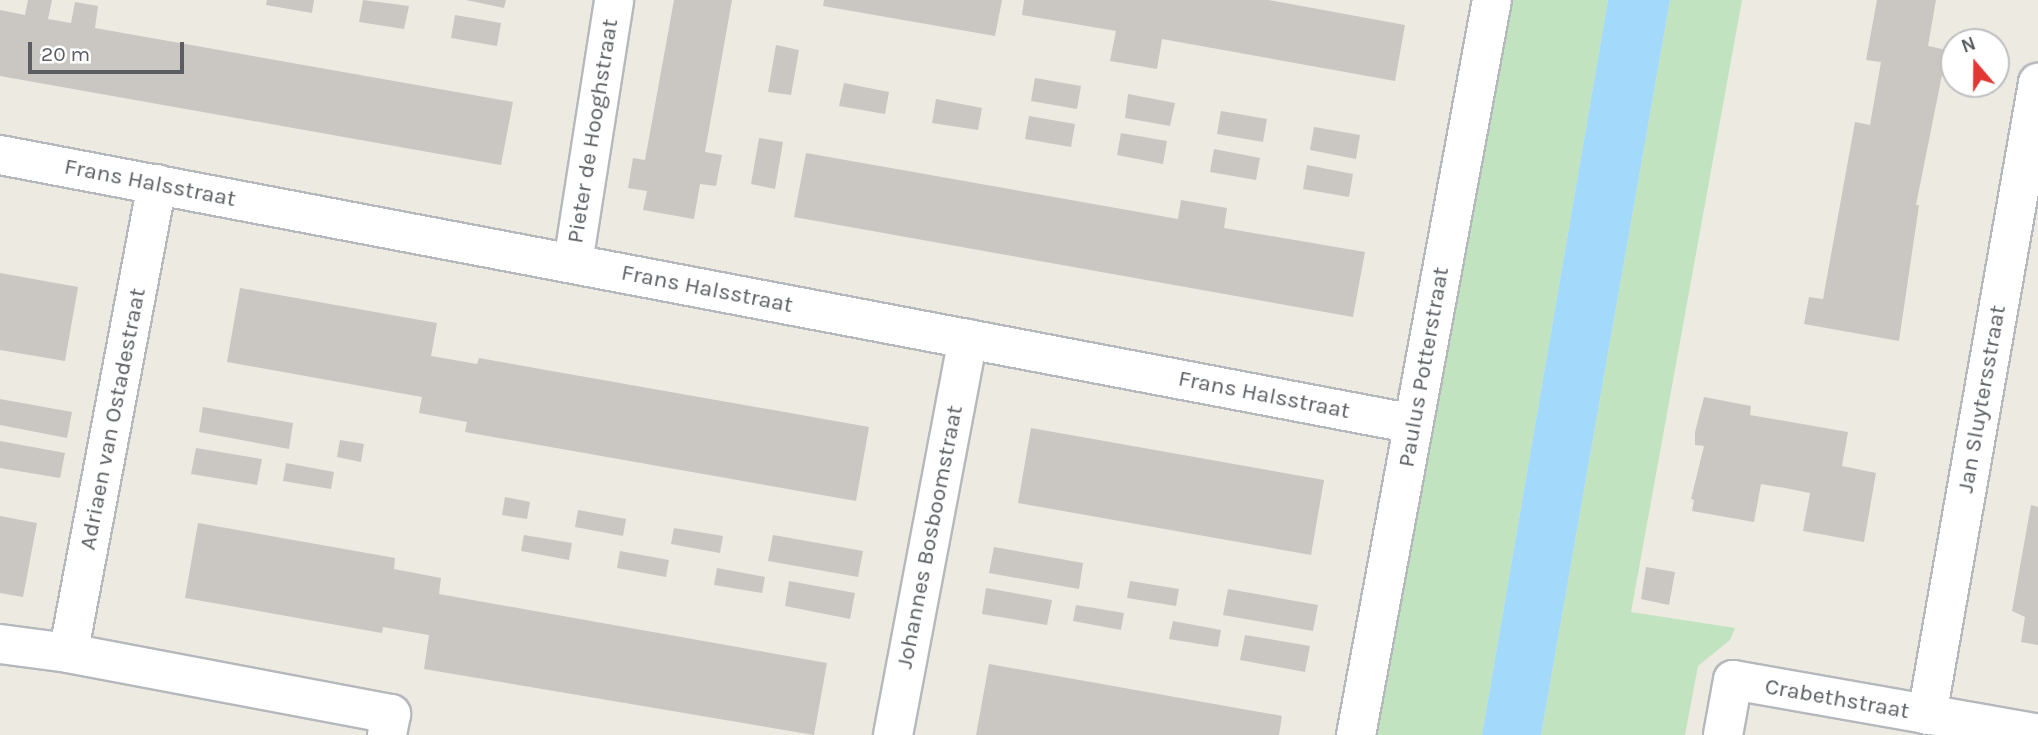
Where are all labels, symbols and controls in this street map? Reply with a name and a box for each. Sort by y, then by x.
street label: Pieter de Hooghstraat [562,17,624,245]
scale bar [32,28,187,72]
north arrow [1940,28,2010,98]
text: N [1958,32,1979,58]
text: 20 m [41,42,90,66]
street label: Frans Halsstraat [62,153,238,213]
street label: Frans Halsstraat [619,259,795,319]
street label: Paulus Potterstraat [1393,265,1455,469]
street label: Adriaen van Ostadestraat [74,286,152,552]
street label: Jan Sluytersstraat [1952,303,2012,495]
street label: Frans Halsstraat [1176,365,1352,425]
street label: Johannes Bosboomstraat [891,403,969,671]
street label: Crabethstraat [1763,673,1911,725]

